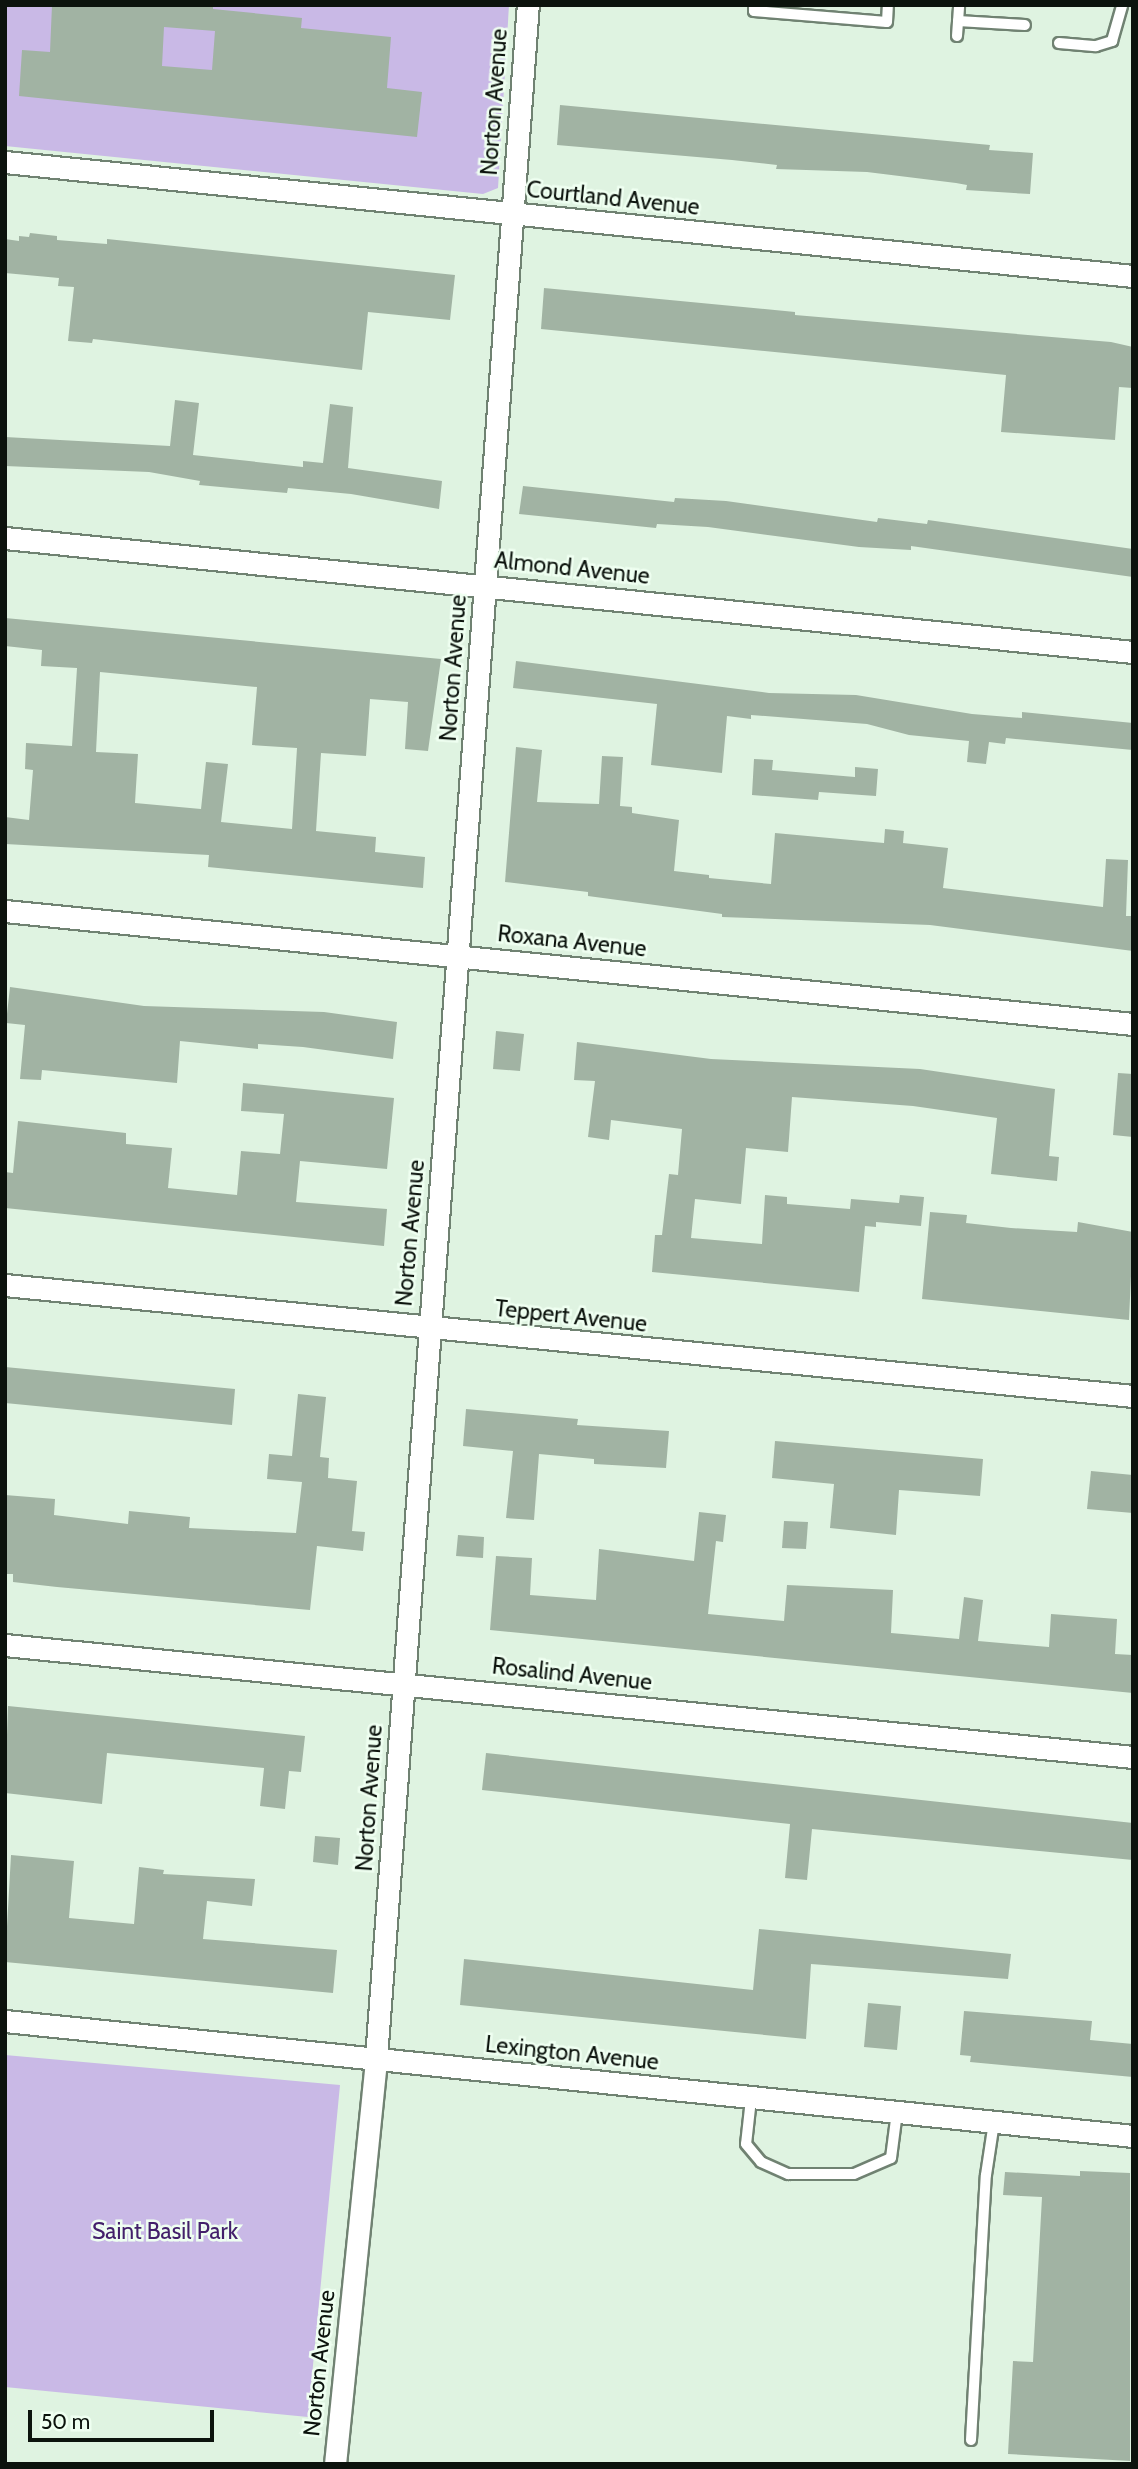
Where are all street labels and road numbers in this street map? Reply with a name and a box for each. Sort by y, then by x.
street label: Norton Avenue [475,28,513,176]
street label: Courtland Avenue [525,175,701,221]
street label: Almond Avenue [493,546,651,590]
street label: Norton Avenue [434,594,472,742]
street label: Roxana Avenue [496,919,648,963]
street label: Norton Avenue [390,1159,430,1307]
street label: Teppert Avenue [494,1294,648,1338]
street label: Rosalind Avenue [491,1652,653,1696]
street label: Norton Avenue [350,1724,388,1872]
street label: Lexington Avenue [484,2030,660,2076]
street label: Norton Avenue [298,2288,340,2438]

